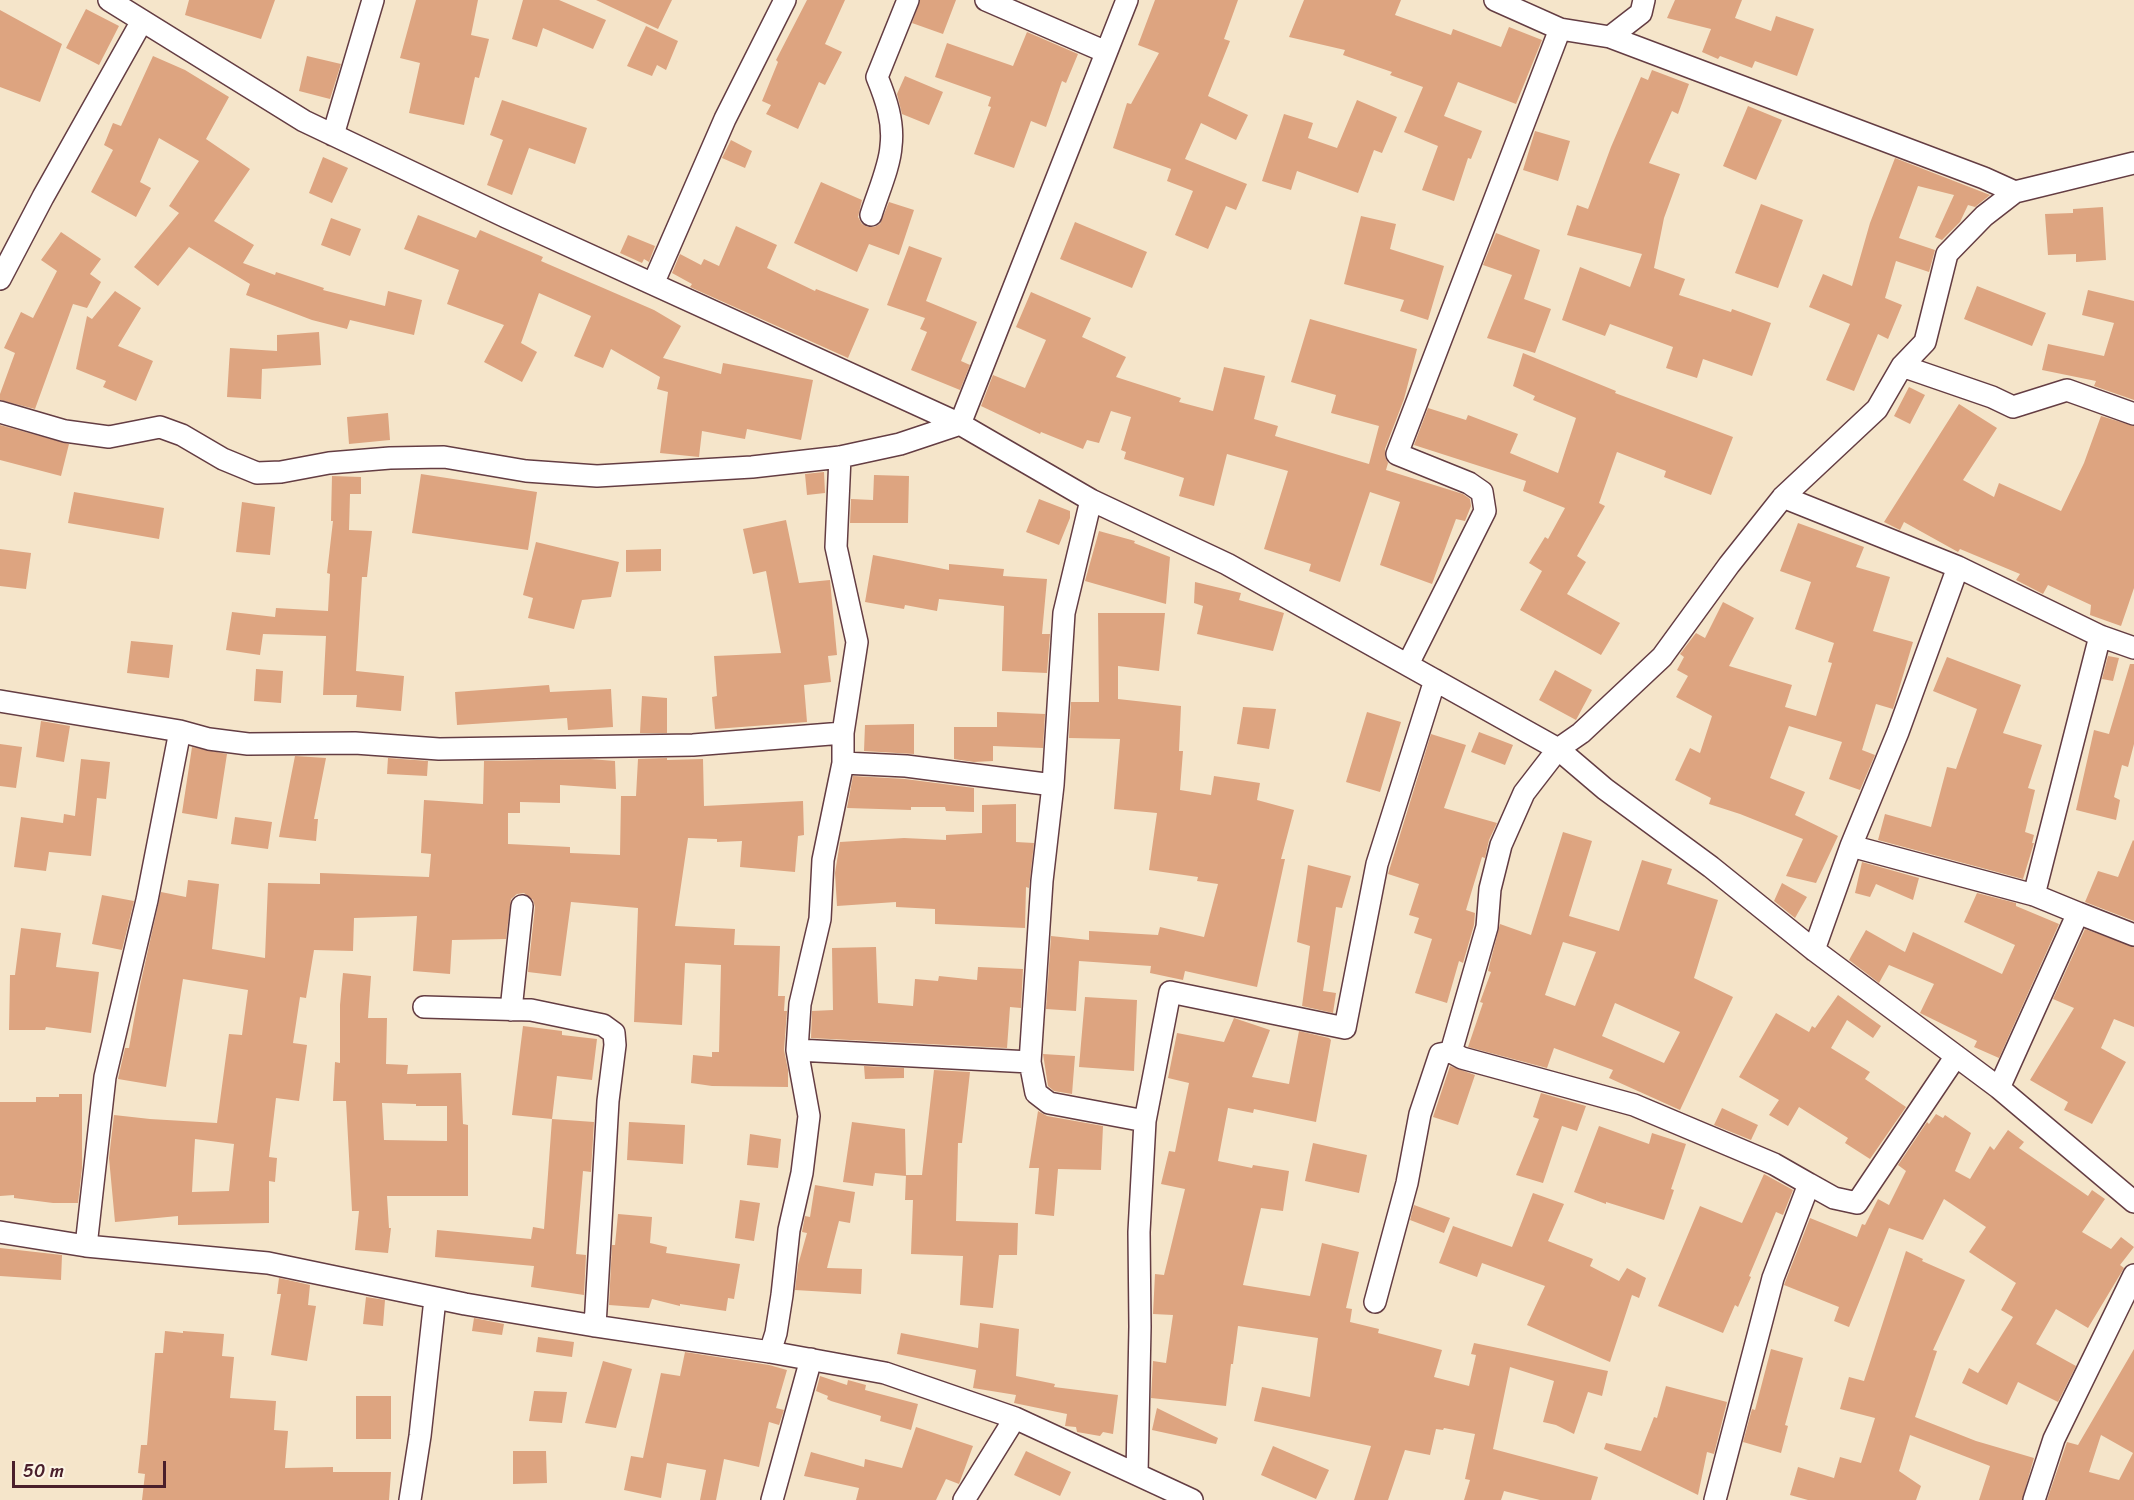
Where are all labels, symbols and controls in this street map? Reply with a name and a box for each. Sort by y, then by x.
scale bar [15,1449,170,1487]
text: 50 m [23,1455,64,1487]

